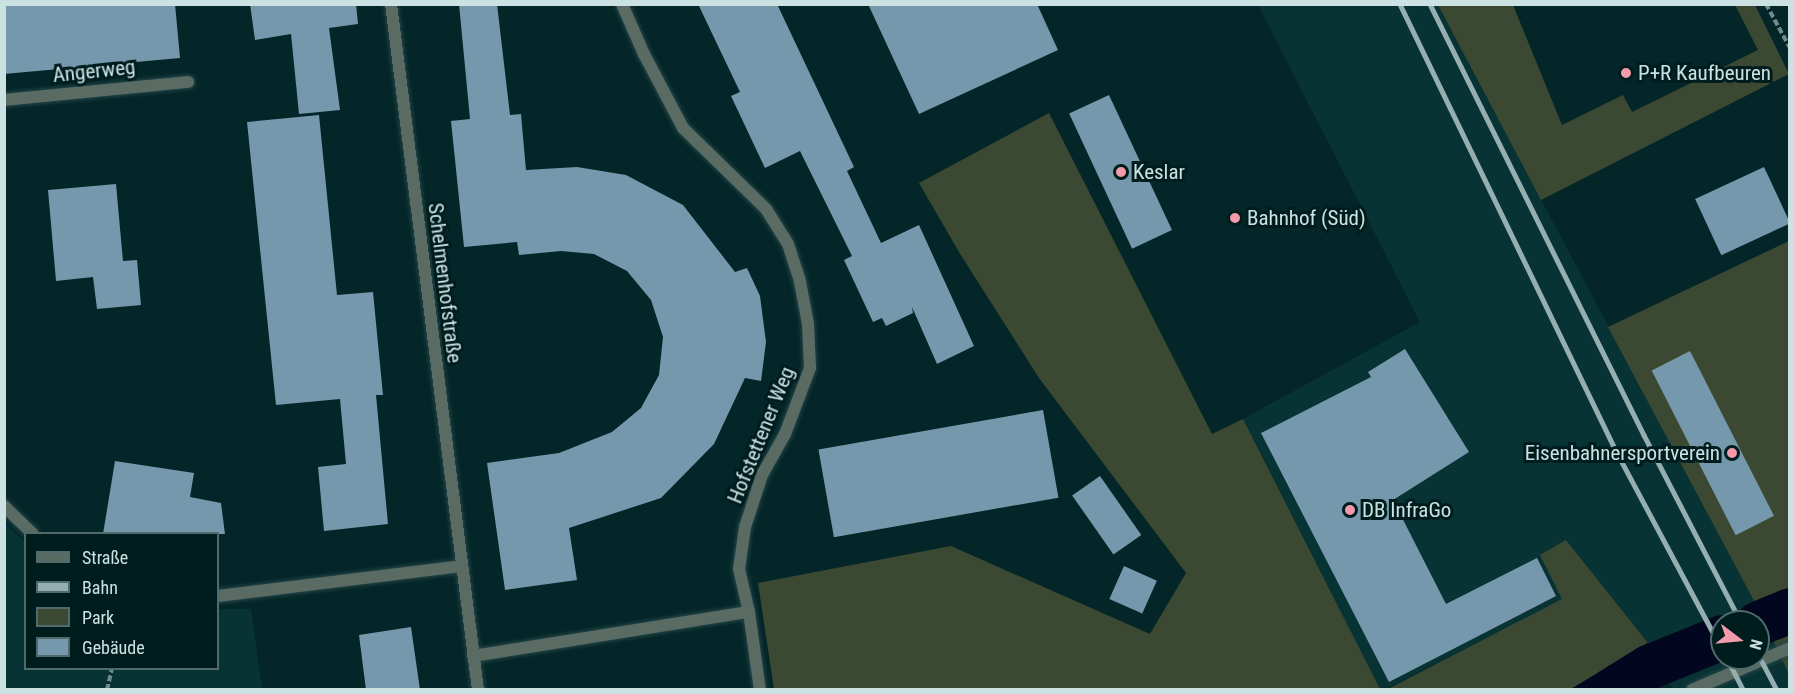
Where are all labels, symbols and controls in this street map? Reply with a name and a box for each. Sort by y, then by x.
street label: Angerweg [51,54,137,88]
place label: P+R Kaufbeuren [1638,60,1771,86]
marker: P+R Kaufbeuren [1619,66,1633,80]
place label: Keslar [1133,159,1185,185]
marker: Keslar [1114,165,1128,179]
street label: Schelmenhofstraße [423,201,467,365]
place label: Bahnhof (Süd) [1247,205,1366,231]
marker: Bahnhof (Süd) [1228,211,1242,225]
street label: Hofstettener Weg [722,363,800,507]
place label: Eisenbahnersportverein [1525,440,1720,466]
marker: Eisenbahnersportverein [1725,446,1739,460]
place label: DB InfraGo [1362,497,1451,523]
marker: DB InfraGo [1343,503,1357,517]
legend [24,532,219,670]
text: Straße [82,547,128,568]
text: Bahn [82,577,118,598]
text: Park [82,607,114,628]
north arrow [1710,610,1770,670]
text: Gebäude [82,637,145,658]
text: N [1745,637,1766,652]

